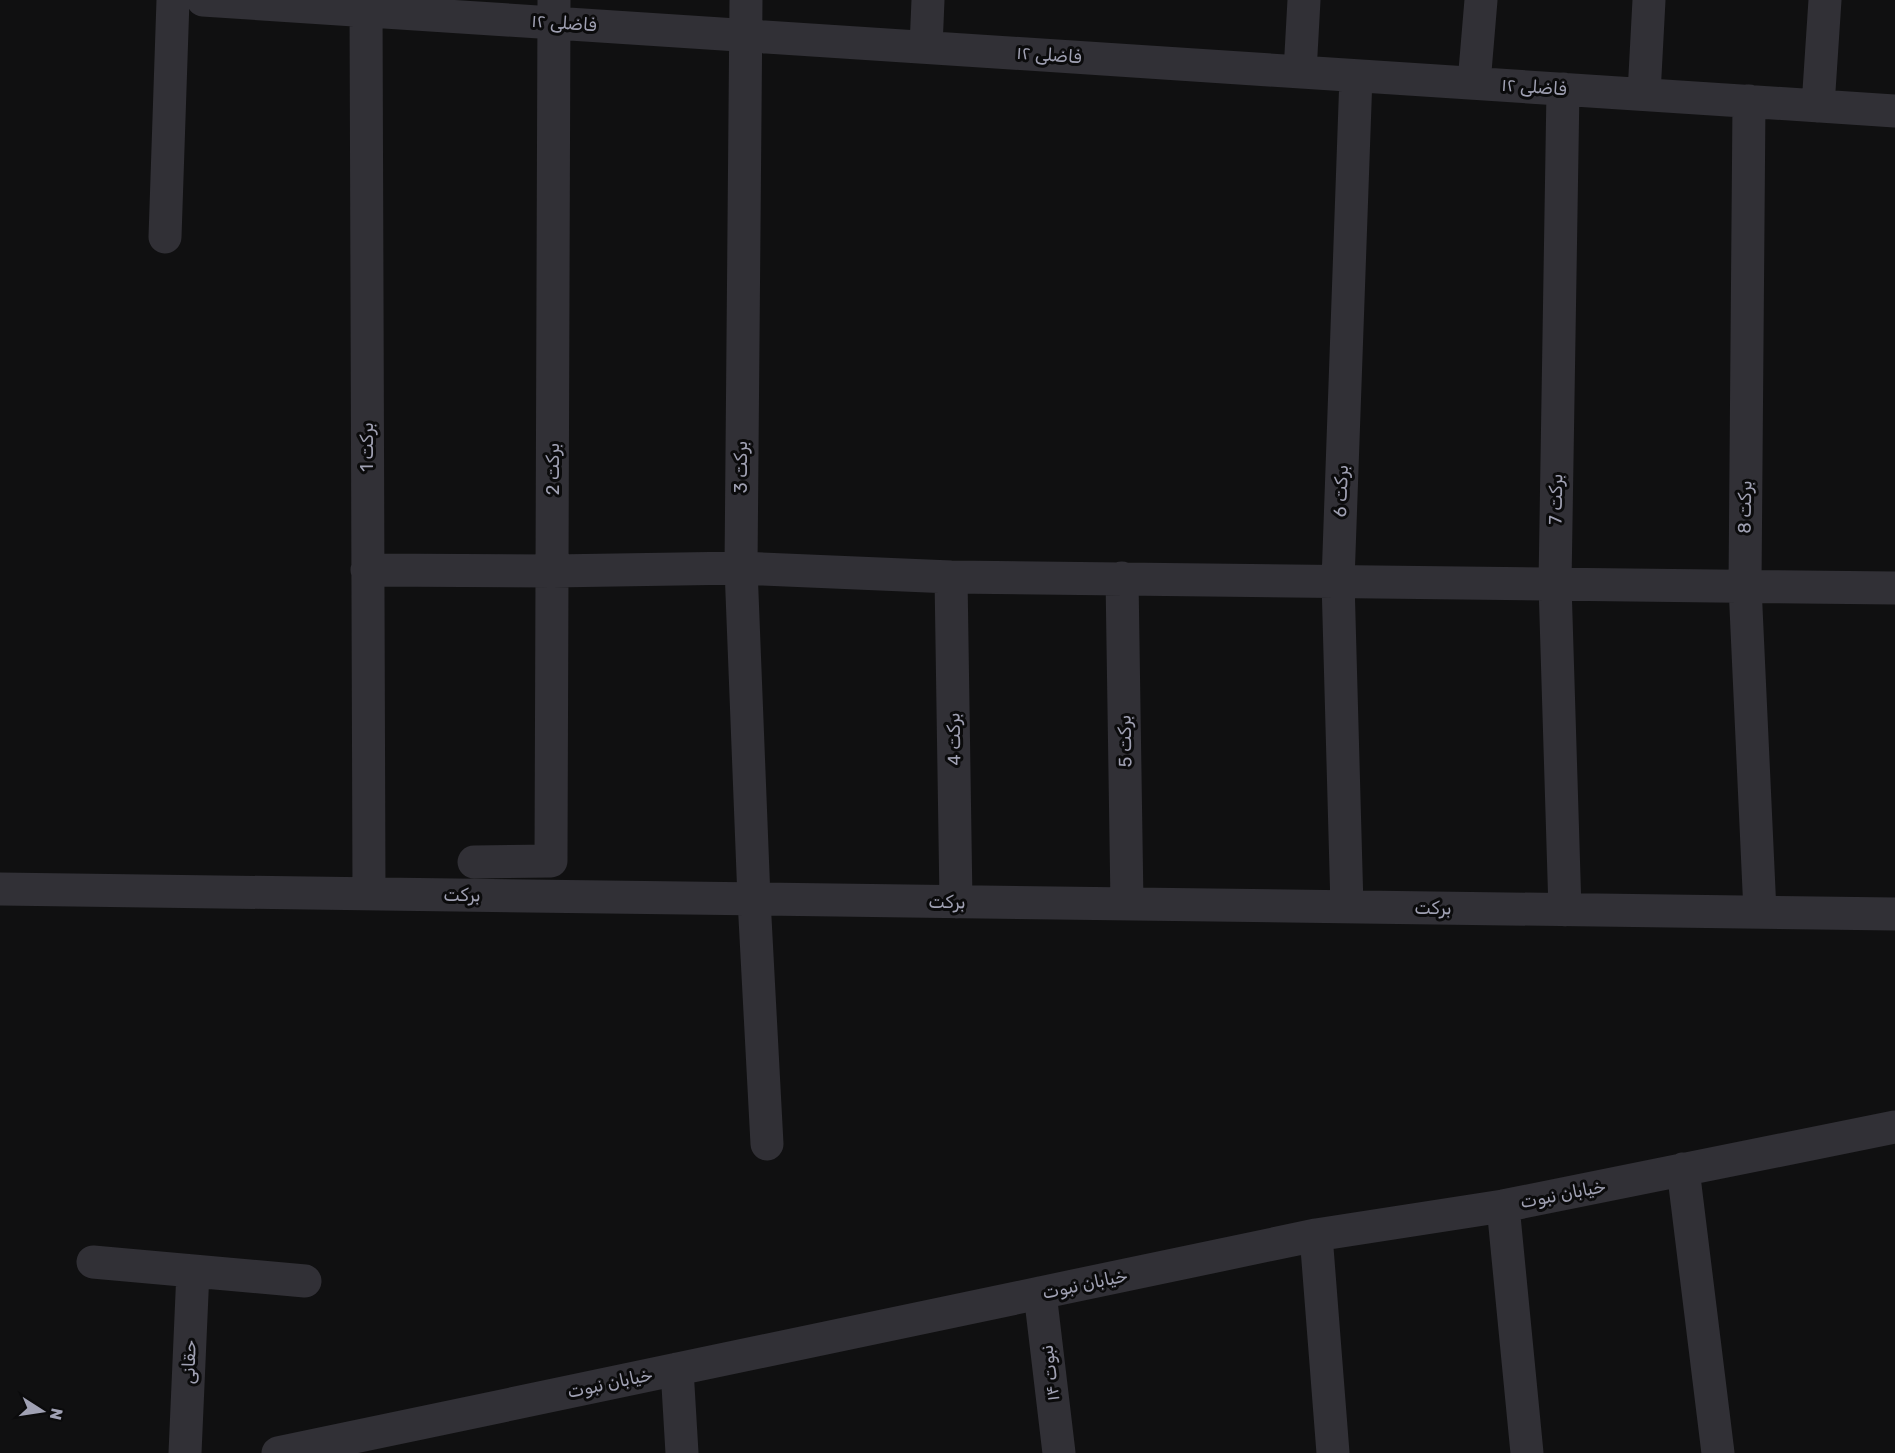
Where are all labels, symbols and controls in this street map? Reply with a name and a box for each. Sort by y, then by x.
street label: فاضلی ۱۲ [531,10,597,36]
street label: فاضلی ۱۲ [1016,42,1082,68]
street label: فاضلی ۱۲ [1501,74,1567,100]
street label: برکت 1 [356,422,378,472]
street label: برکت 3 [730,441,752,493]
street label: برکت 2 [542,443,564,495]
street label: برکت 6 [1329,464,1353,518]
street label: برکت 7 [1545,473,1567,525]
street label: برکت 8 [1734,480,1756,534]
street label: برکت 4 [943,712,965,766]
street label: برکت 5 [1114,715,1136,767]
street label: برکت [443,884,481,906]
street label: برکت [928,891,966,913]
street label: برکت [1414,897,1452,919]
street label: خیابان نبوت [1518,1175,1608,1213]
street label: خیابان نبوت [1040,1264,1130,1304]
street label: حقانی [177,1339,201,1385]
street label: نبوت ۱۴ [1036,1344,1064,1402]
street label: خیابان نبوت [565,1363,655,1403]
north arrow [12,1381,72,1441]
text: N [46,1406,67,1422]

